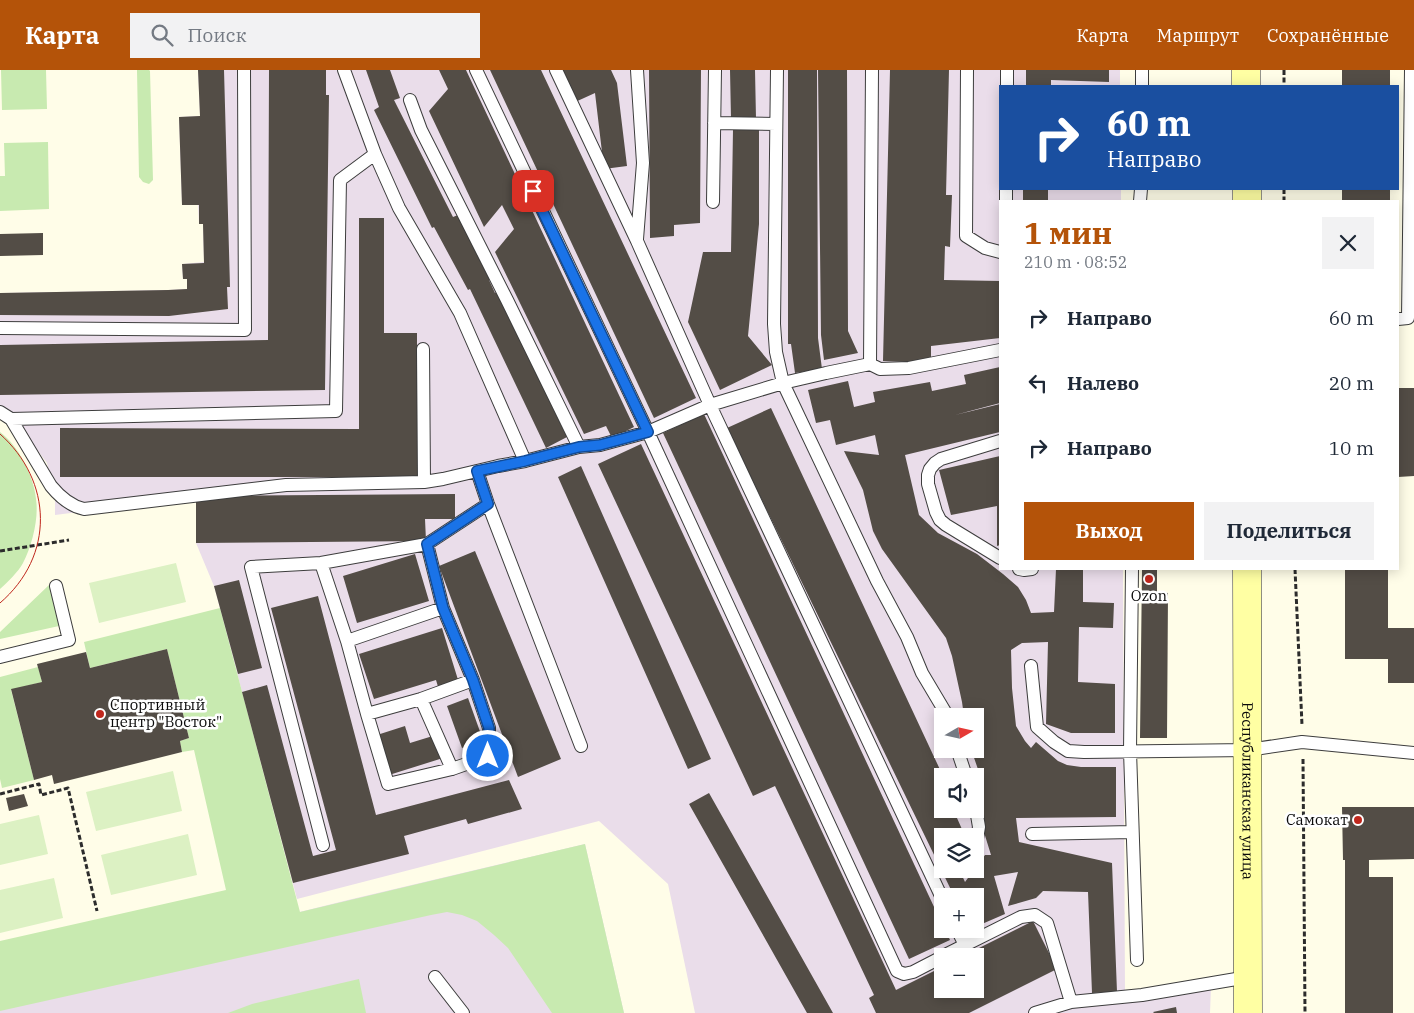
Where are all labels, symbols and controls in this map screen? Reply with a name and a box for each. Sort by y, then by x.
search box [130,13,480,58]
text: Карта [25,19,100,51]
icon: search [148,21,176,49]
text: Поиск [188,23,247,47]
text: Карта [1076,24,1129,47]
text: Маршрут [1157,24,1239,47]
text: Сохранённые [1267,24,1389,47]
text: 60 m [1107,100,1191,146]
icon: right [1024,105,1089,170]
text: Направо [1107,144,1201,173]
pin [512,170,554,212]
icon: arrive [519,177,547,205]
text: 1 мин [1024,213,1112,252]
button: close [1322,217,1374,269]
text: 210 m · 08:52 [1024,252,1127,272]
icon: right [1024,304,1052,332]
text: Направо [1067,306,1152,330]
text: 60 m [1329,306,1374,330]
icon: left [1024,369,1052,397]
text: Налево [1067,371,1139,395]
text: 20 m [1329,371,1374,395]
icon: right [1024,434,1052,462]
text: Направо [1067,436,1152,460]
text: 10 m [1329,436,1374,460]
button: Выход [1024,502,1194,560]
button: Поделиться [1204,502,1374,560]
marker: Ozon [1143,573,1155,585]
place label: Ozon [1131,586,1168,605]
place label: Спортивный центр "Восток" [110,695,222,731]
street label: Республиканская улица [1238,702,1258,880]
marker: Спортивный центр "Восток" [94,708,106,720]
north arrow [934,708,984,758]
map controls [934,708,984,998]
position arrow [461,729,513,781]
button: sound [934,768,984,818]
place label: Самокат [1286,810,1348,829]
marker: Самокат [1352,814,1364,826]
button: layers [934,828,984,878]
button: + [934,888,984,938]
button: − [934,948,984,998]

